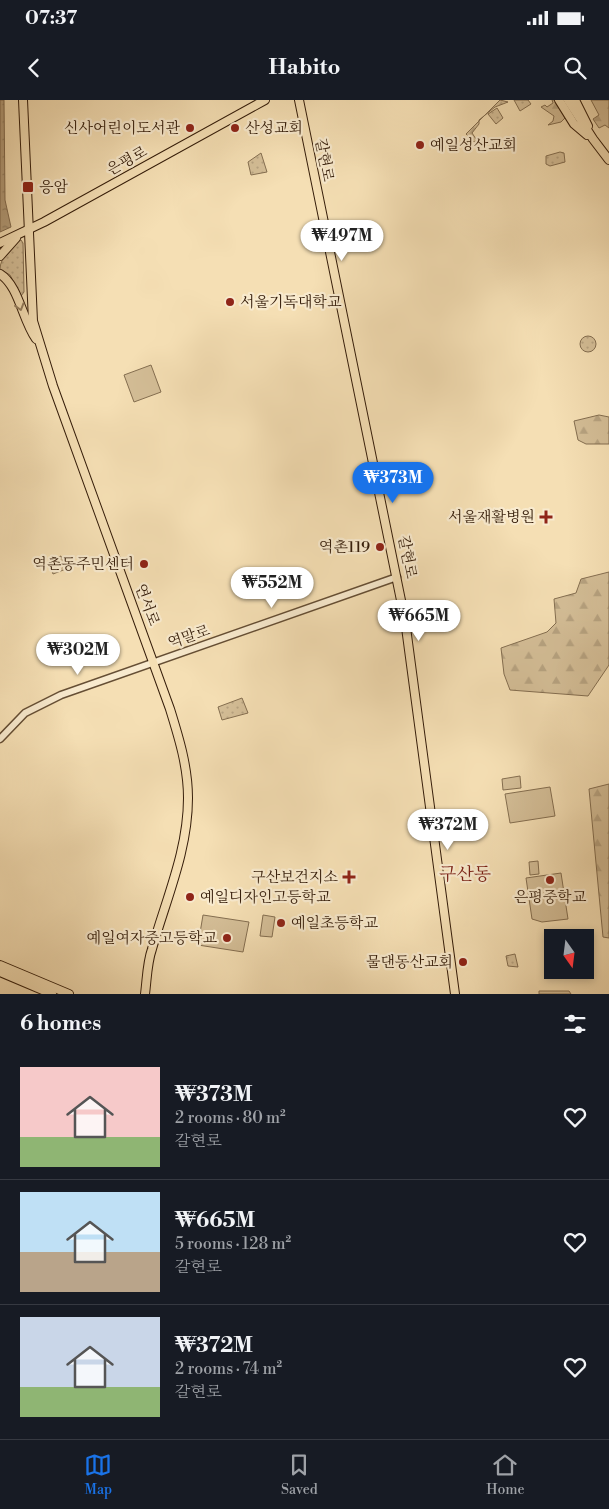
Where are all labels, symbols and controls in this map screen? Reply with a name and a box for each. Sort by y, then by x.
text: 07:37 [25,6,77,30]
icon: back [20,54,48,82]
text: Habito [269,54,340,81]
icon: search [561,54,589,82]
place label: 신사어린이도서관 [64,119,181,138]
place label: 산성교회 [245,119,303,138]
marker: 신사어린이도서관 [184,122,196,134]
marker: 산성교회 [229,122,241,134]
place label: 예일성산교회 [430,136,517,155]
street label: 갈현로 [311,137,338,184]
marker: 예일성산교회 [414,139,426,151]
street label: 은평로 [103,142,151,180]
place label: 응암 [39,178,68,197]
marker: 응암 [21,180,35,194]
pin: ₩497M [307,220,377,262]
text: ₩497M [311,226,373,246]
place label: 서울기독대학교 [240,293,342,312]
marker: 서울기독대학교 [224,296,236,308]
one-way arrow [15,302,25,311]
pin: ₩373M [358,462,428,504]
text: ₩373M [364,468,422,488]
place label: 서울재활병원 [448,508,535,527]
marker: 서울재활병원 [539,510,553,524]
street label: 갈현로 [394,534,421,581]
place label: 역촌119 [319,538,370,557]
marker: 역촌119 [374,541,386,553]
place label: 역촌동주민센터 [33,555,134,574]
marker: 역촌동주민센터 [138,558,150,570]
pin: ₩552M [237,566,307,609]
text: ₩552M [242,573,302,593]
street label: 연서로 [131,581,164,629]
pin: ₩665M [384,600,454,642]
text: ₩665M [389,606,449,626]
street label: 역말로 [165,621,213,653]
pin: ₩302M [43,634,113,676]
text: ₩302M [47,640,109,660]
pin: ₩372M [413,808,483,851]
text: ₩372M [418,815,478,835]
district label: 구산동 [439,863,491,886]
place label: 구산보건지소 [251,868,338,887]
marker: 구산보건지소 [342,870,356,884]
marker: 은평중학교 [544,874,556,886]
place label: 예일디자인고등학교 [200,888,331,907]
place label: 은평중학교 [514,888,587,907]
marker: 예일디자인고등학교 [184,891,196,903]
place label: 예일초등학교 [291,914,378,933]
marker: 예일초등학교 [275,917,287,929]
place label: 예일여자중고등학교 [87,929,217,948]
north arrow [544,929,594,979]
map controls [544,929,594,979]
marker: 예일여자중고등학교 [221,932,233,944]
place label: 물댄동산교회 [366,953,453,972]
marker: 물댄동산교회 [457,956,469,968]
icon: filters [561,1010,589,1038]
text: 6 homes [20,1011,101,1037]
text: ₩373M [175,1082,252,1108]
icon: home [60,1087,120,1147]
icon: heart [561,1103,589,1131]
text: 2 rooms · 80 m² [175,1108,286,1128]
text: 갈현로 [175,1131,221,1151]
text: ₩665M [175,1208,255,1234]
icon: home [60,1212,120,1272]
icon: heart [561,1228,589,1256]
text: 5 rooms · 128 m² [175,1234,291,1254]
text: 갈현로 [175,1257,221,1277]
text: ₩372M [175,1333,253,1359]
icon: home [60,1337,120,1397]
icon: heart [561,1353,589,1381]
text: 2 rooms · 74 m² [175,1359,282,1379]
text: 갈현로 [175,1382,221,1402]
tab: Map [84,1451,112,1499]
tab: Saved [281,1451,318,1499]
tab: Home [486,1451,525,1499]

